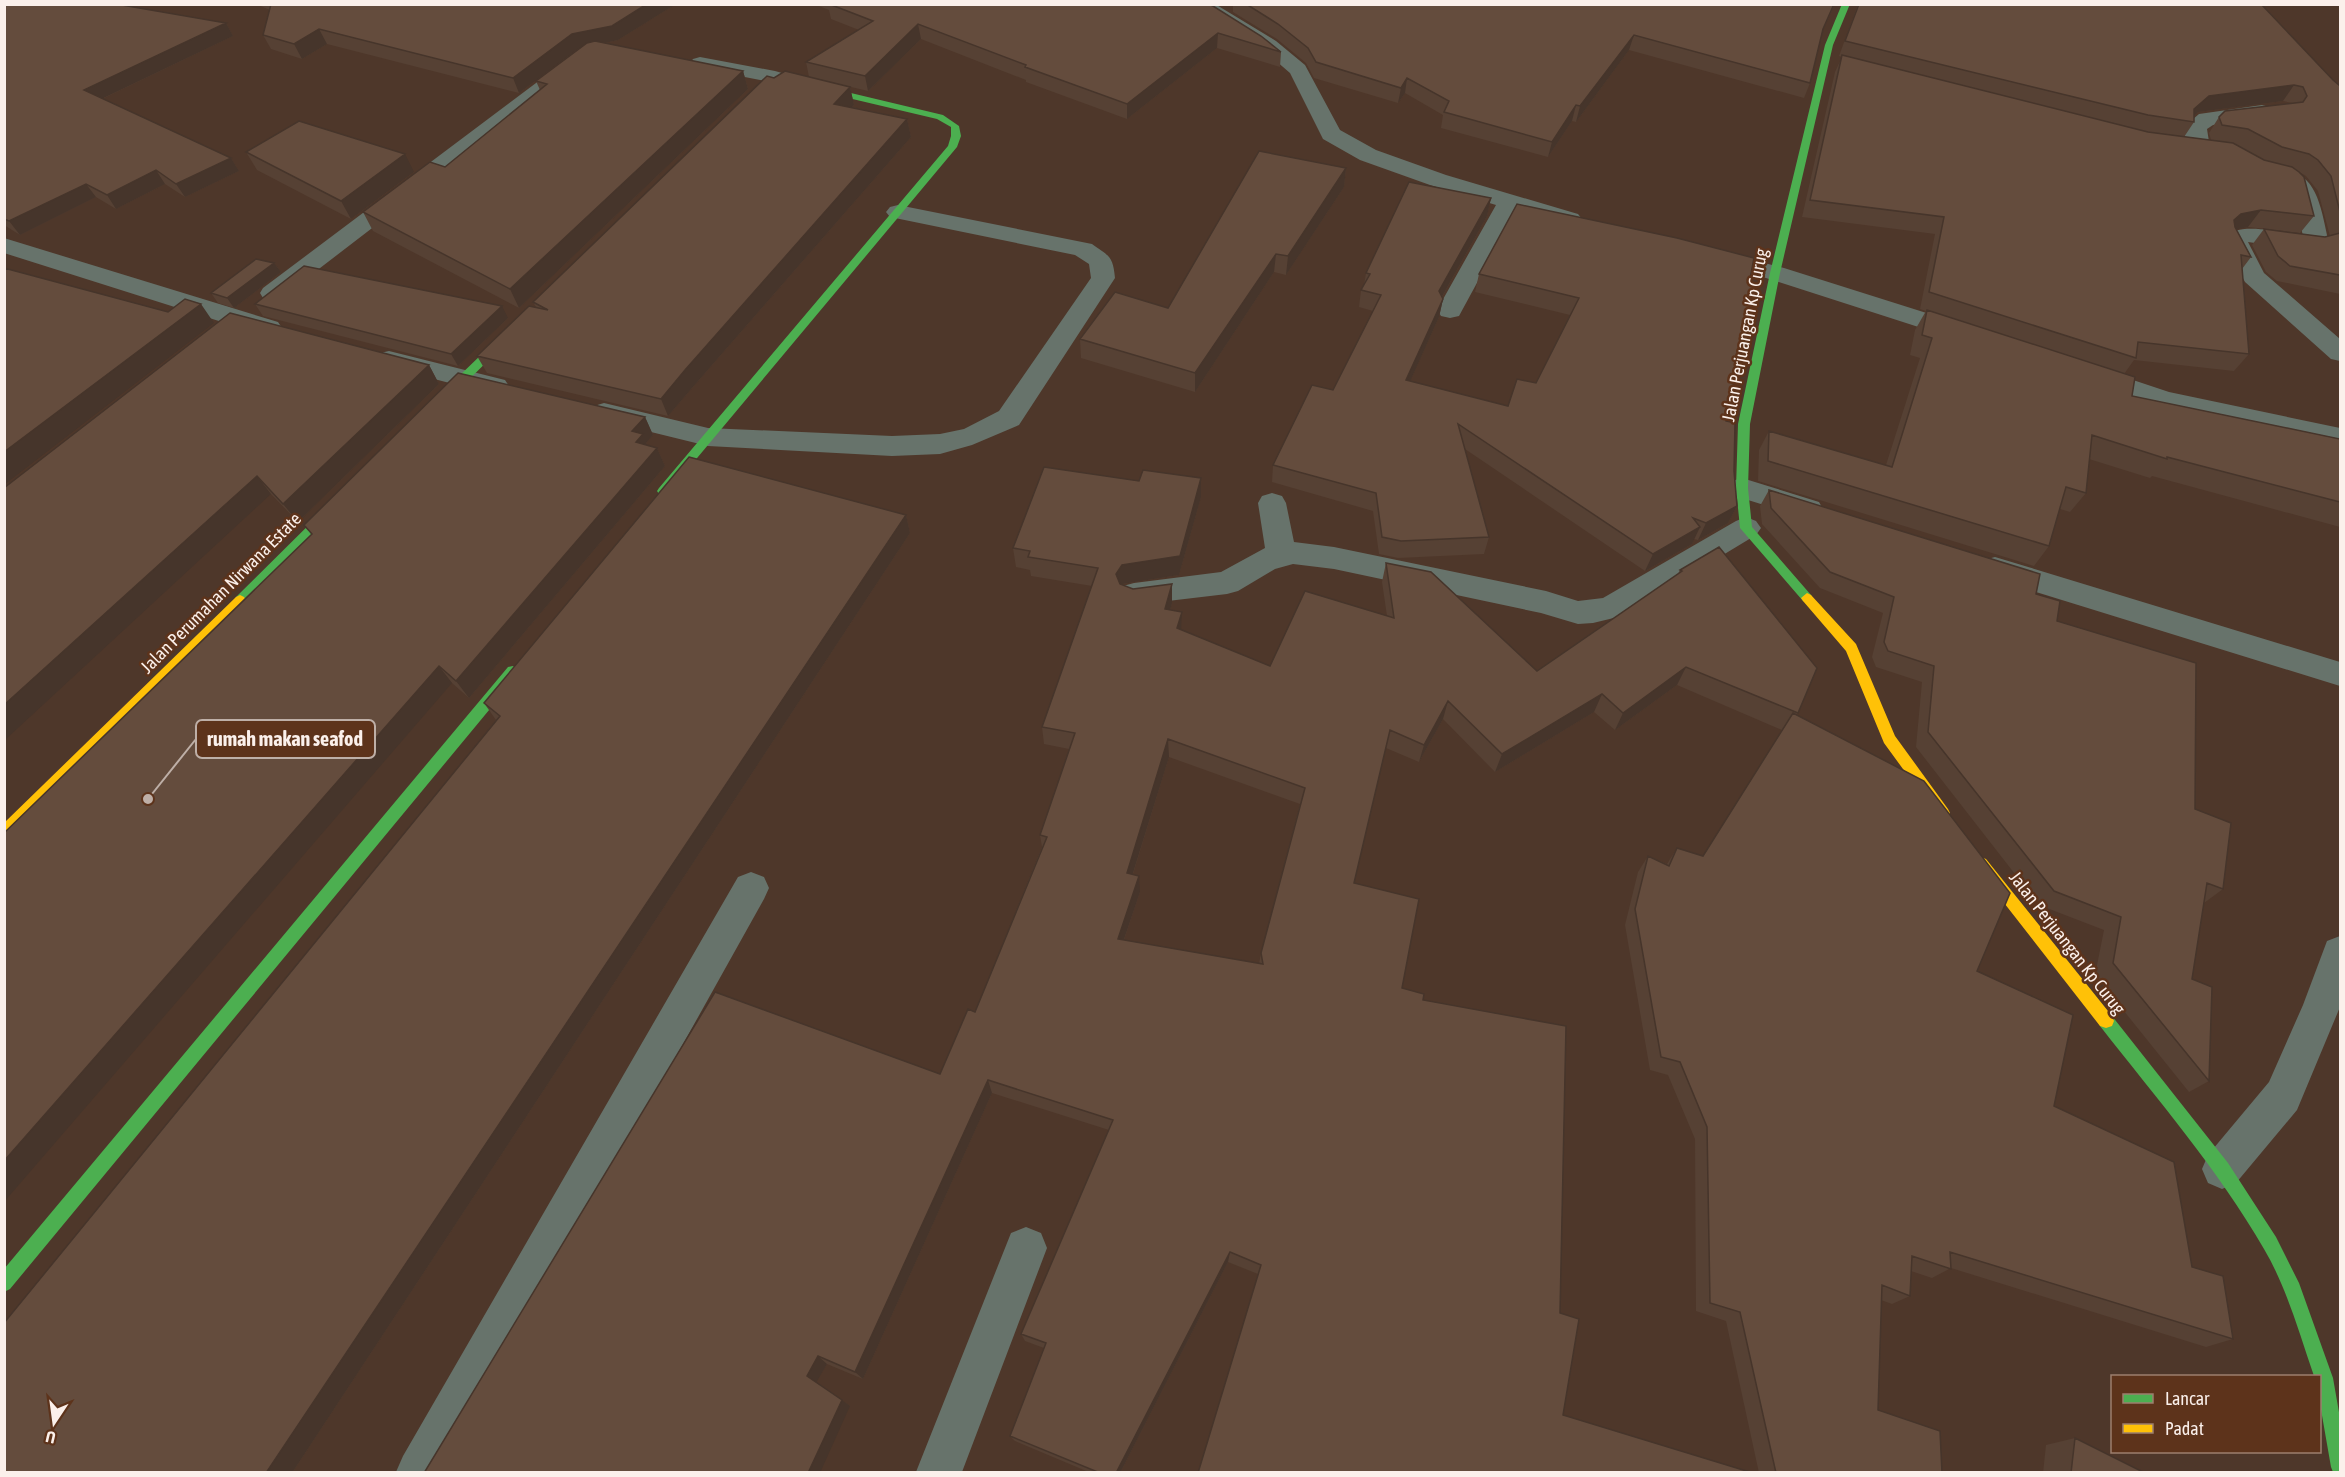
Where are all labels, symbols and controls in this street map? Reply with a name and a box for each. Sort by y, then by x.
street label: Jalan Perjuangan Kp Curug [1717,246,1772,423]
street label: Jalan Perumahan Nirwana Estate [136,508,305,677]
callout: rumah makan seafod [196,720,375,758]
text: rumah makan seafod [207,727,363,750]
street label: Jalan Perjuangan Kp Curug [2005,867,2130,1019]
legend [2111,1375,2321,1453]
text: Lancar [2165,1388,2210,1409]
north arrow [24,1393,84,1453]
text: Padat [2165,1418,2204,1439]
text: U [44,1428,57,1447]

